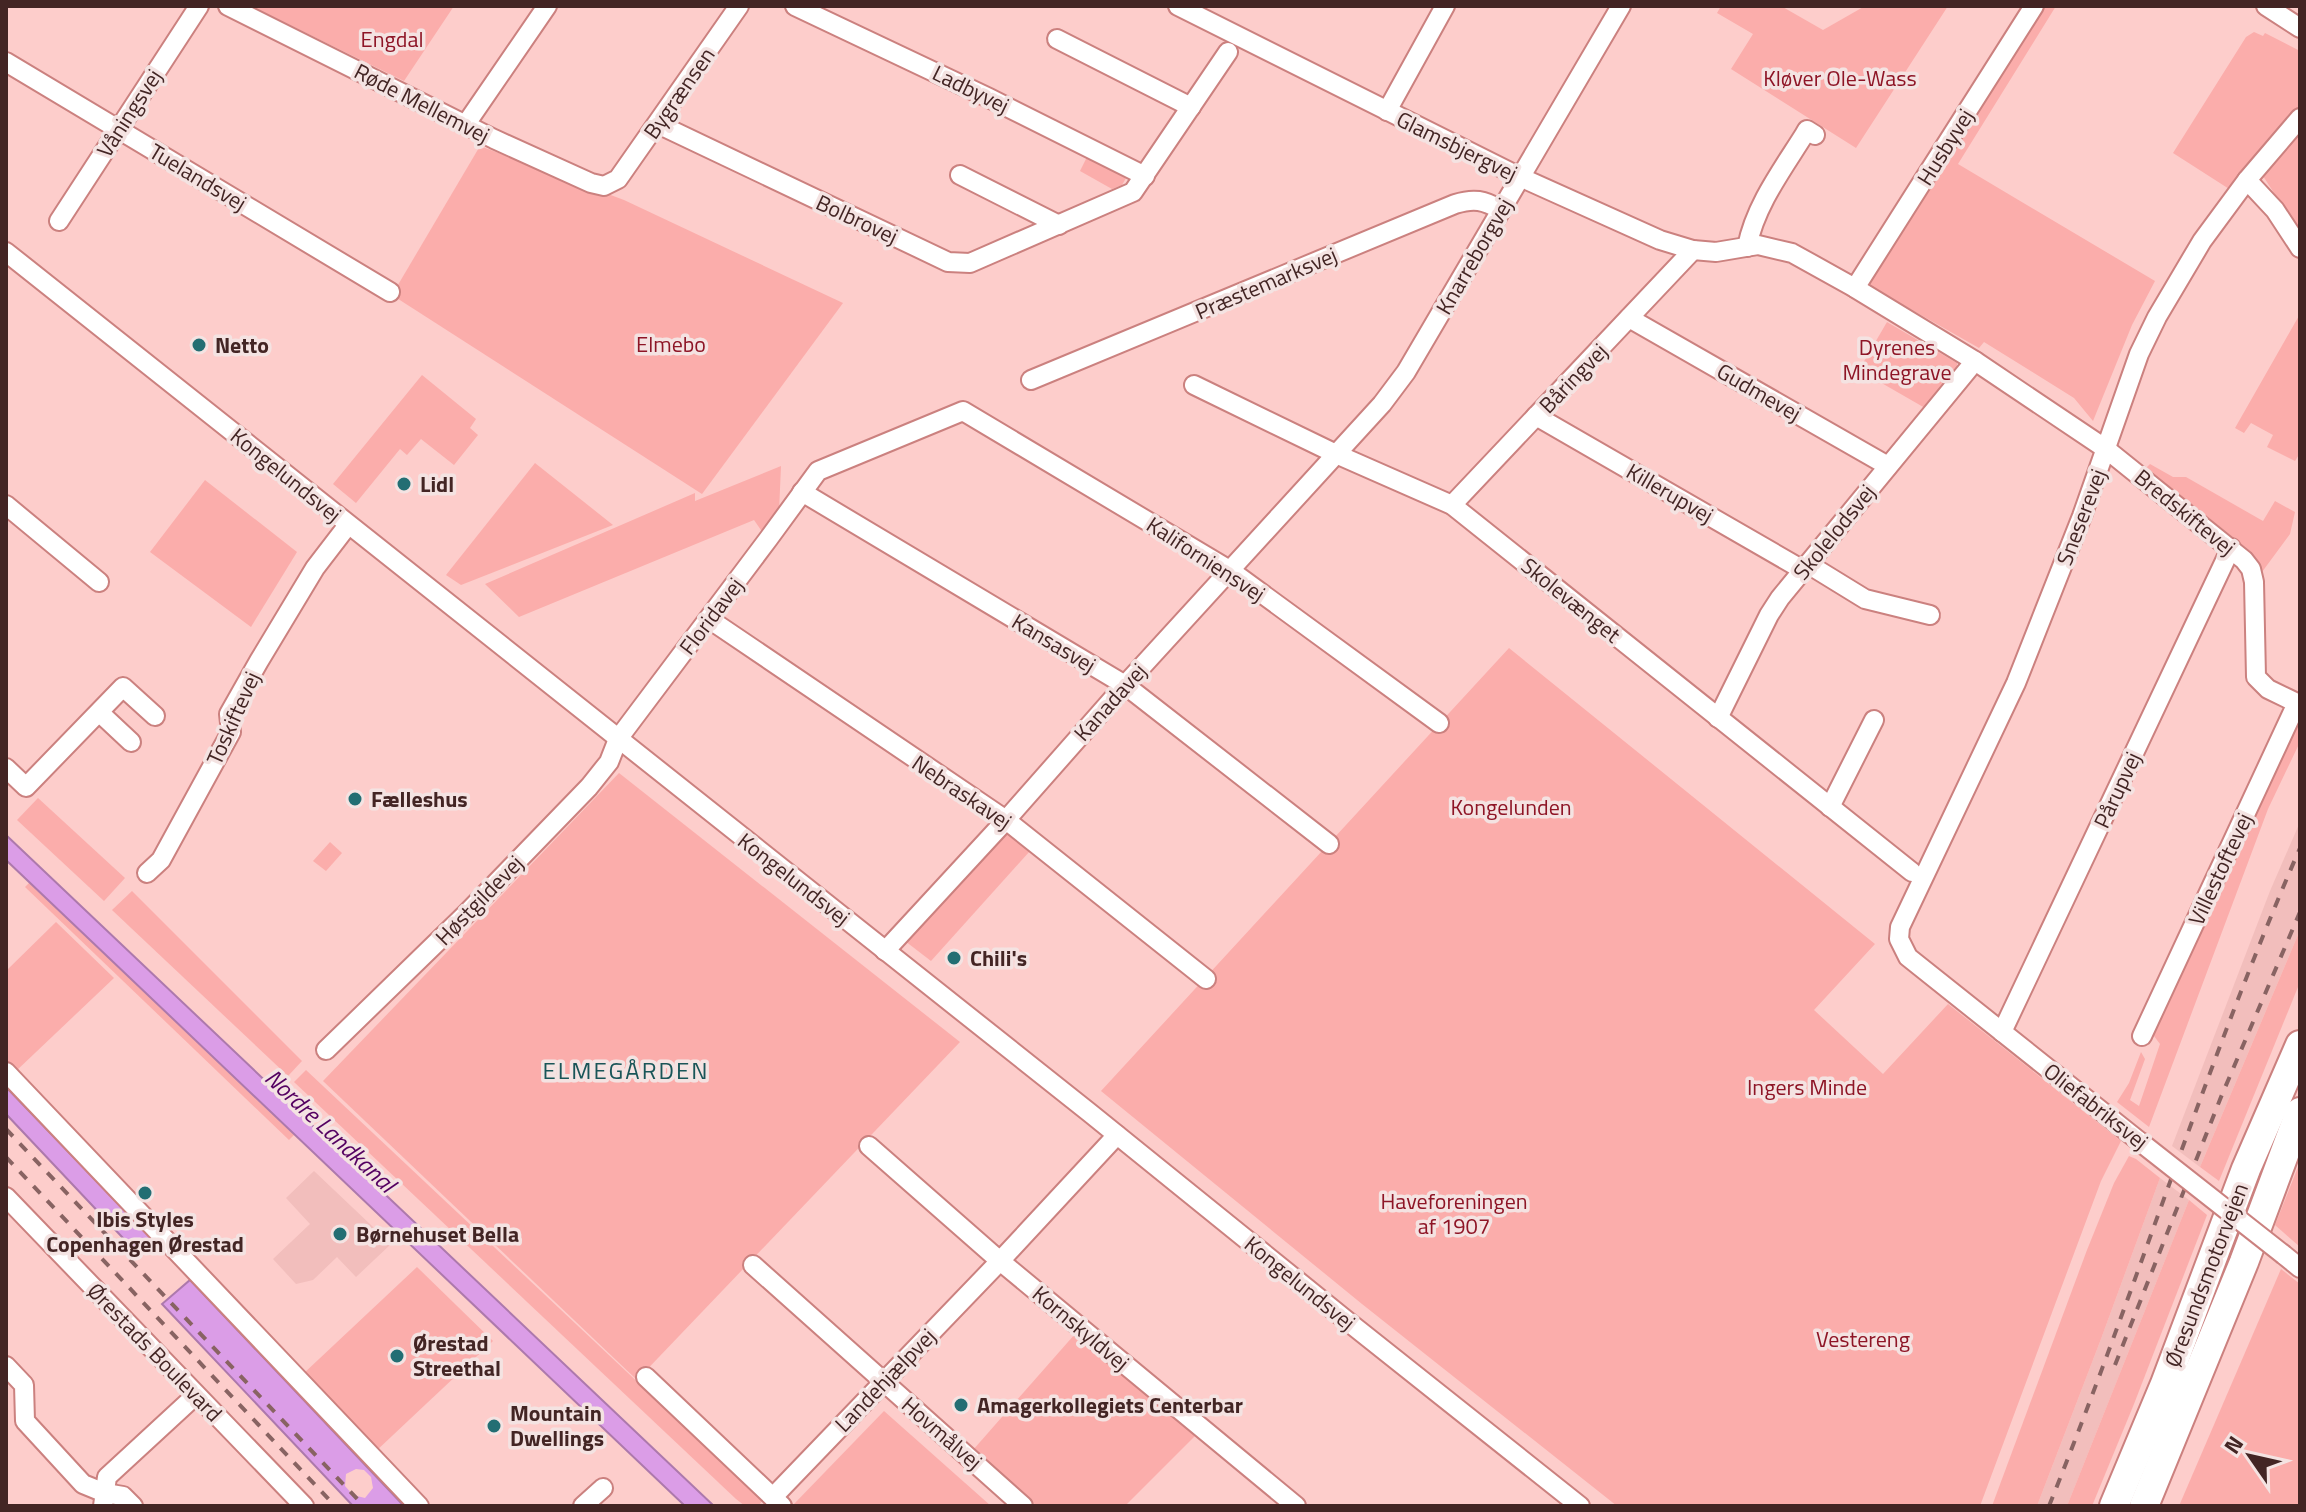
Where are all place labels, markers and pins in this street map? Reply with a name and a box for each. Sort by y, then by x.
place label: Netto [215,328,269,362]
marker: Netto [190,336,208,354]
place label: Lidl [420,467,454,501]
marker: Lidl [395,475,413,493]
place label: Fælleshus [371,782,468,816]
marker: Fælleshus [346,790,364,808]
place label: Chili's [970,941,1027,975]
marker: Chili's [945,949,963,967]
marker: Ibis Styles Copenhagen Ørestad [136,1184,154,1202]
place label: Ibis Styles Copenhagen Ørestad [46,1202,244,1261]
place label: Børnehuset Bella [356,1217,519,1251]
marker: Børnehuset Bella [331,1225,349,1243]
place label: Ørestad Streethal [413,1326,501,1385]
marker: Ørestad Streethal [388,1347,406,1365]
place label: Amagerkollegiets Centerbar [977,1388,1243,1422]
place label: Mountain Dwellings [510,1396,604,1455]
marker: Amagerkollegiets Centerbar [952,1396,970,1414]
marker: Mountain Dwellings [485,1417,503,1435]

